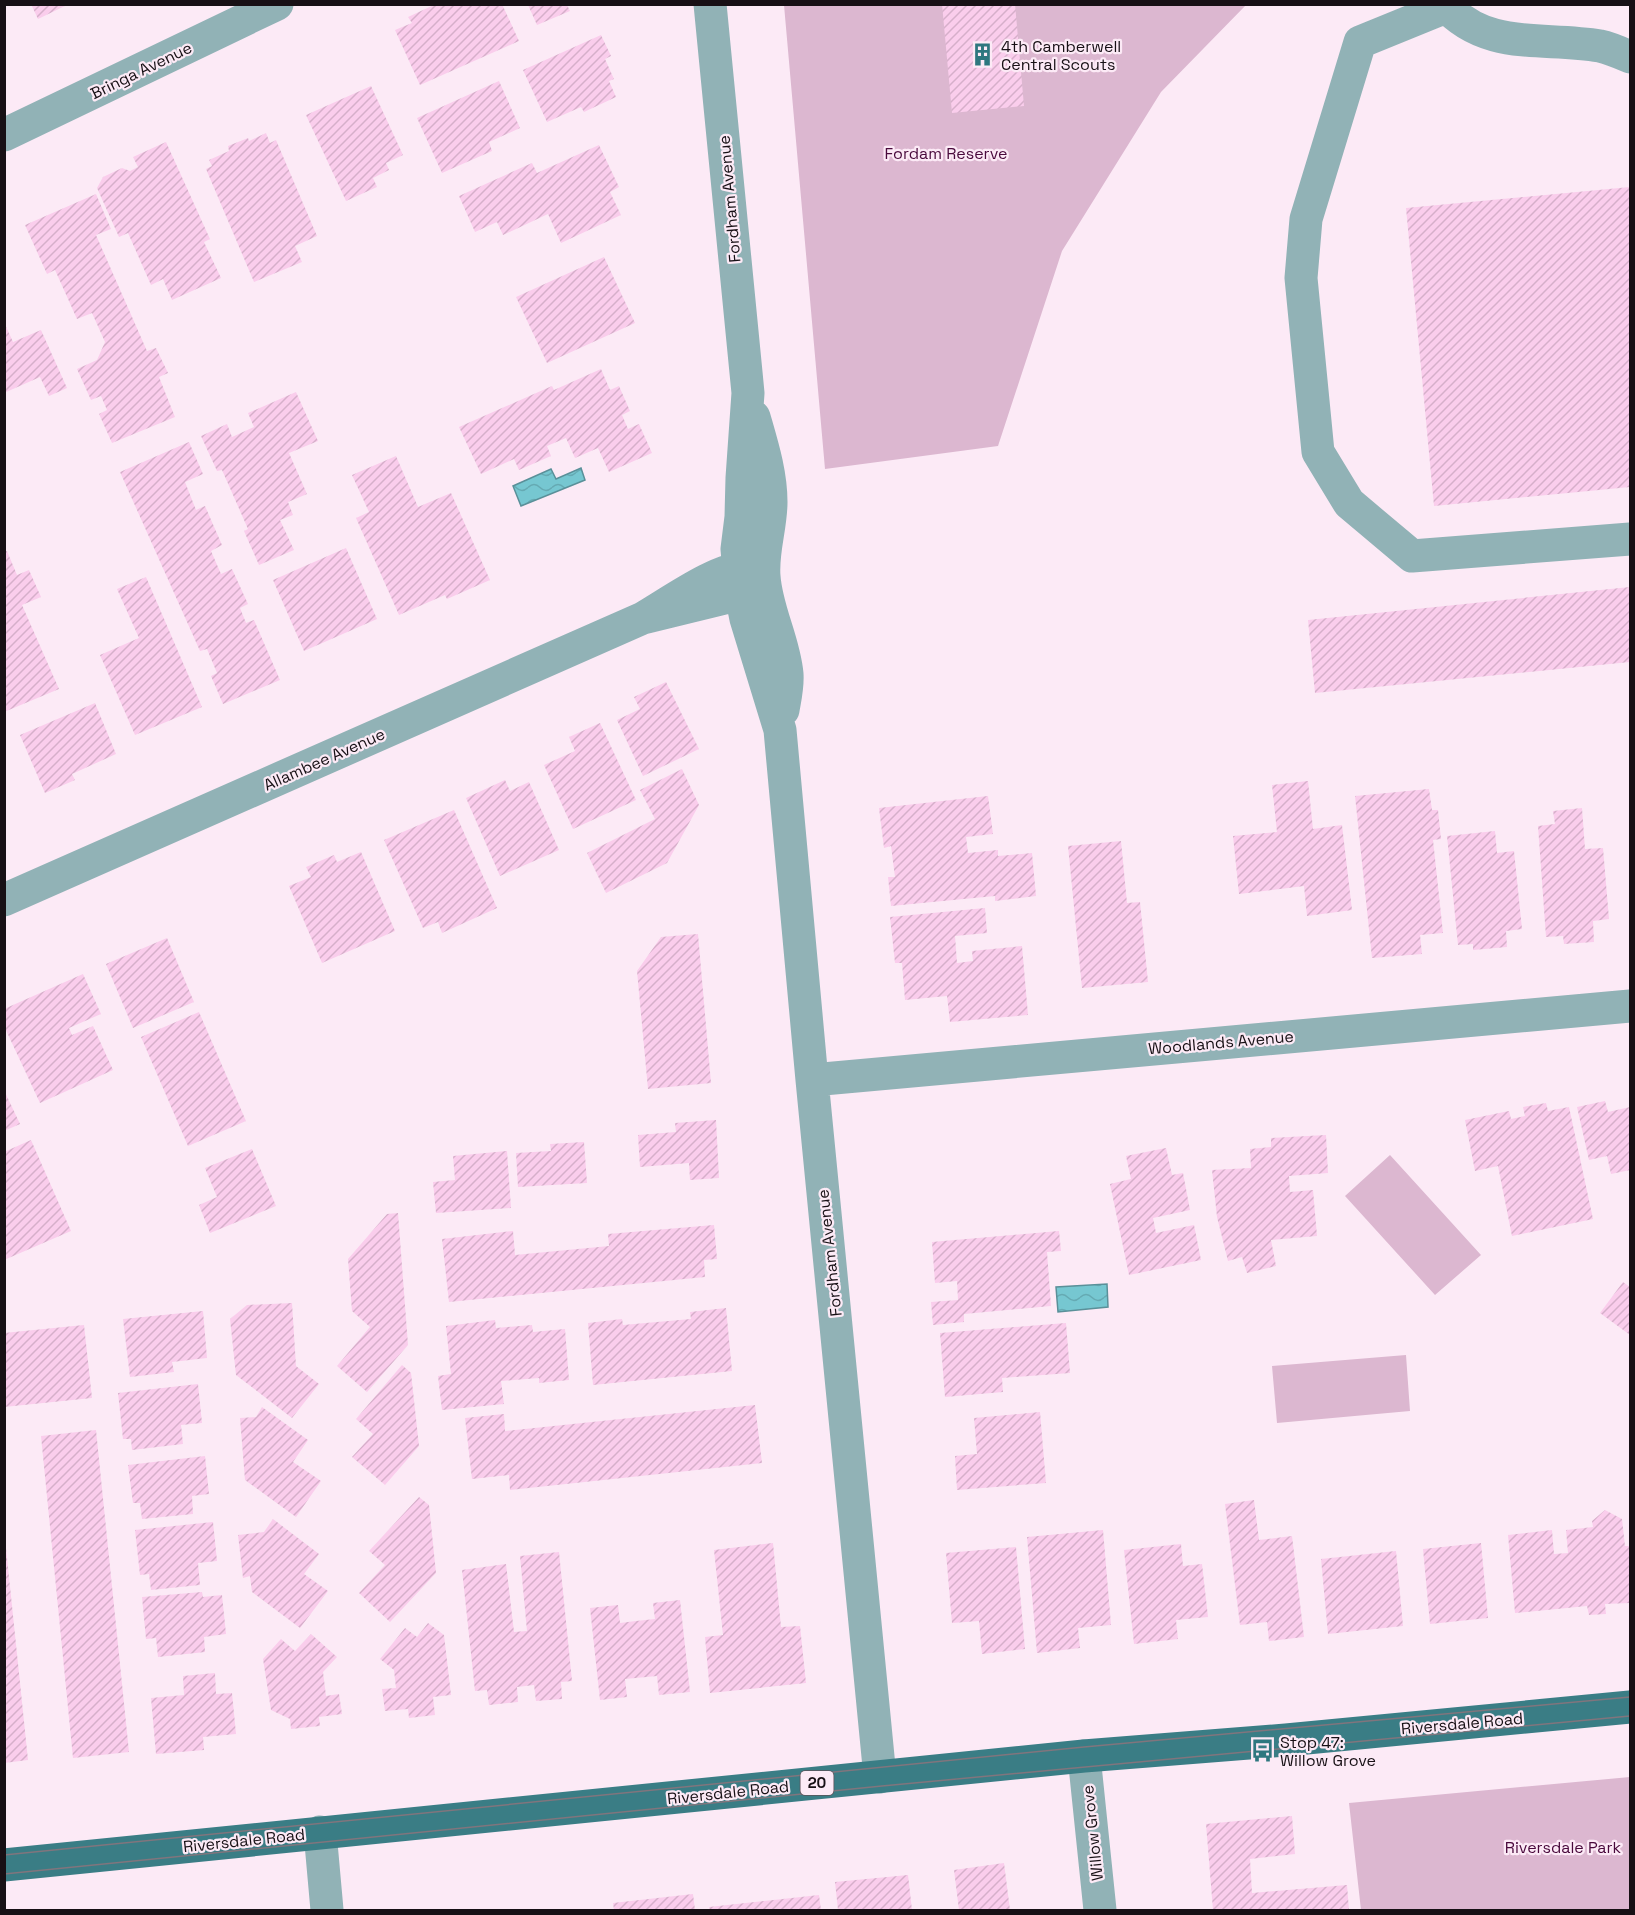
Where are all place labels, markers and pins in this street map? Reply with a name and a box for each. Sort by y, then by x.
place label: 4th Camberwell Central Scouts [1001,36,1121,75]
building icon: 4th Camberwell Central Scouts [970,42,996,68]
place label: Stop 47: Willow Grove [1280,1732,1376,1771]
bus stop icon: Stop 47: Willow Grove [1249,1738,1275,1764]

